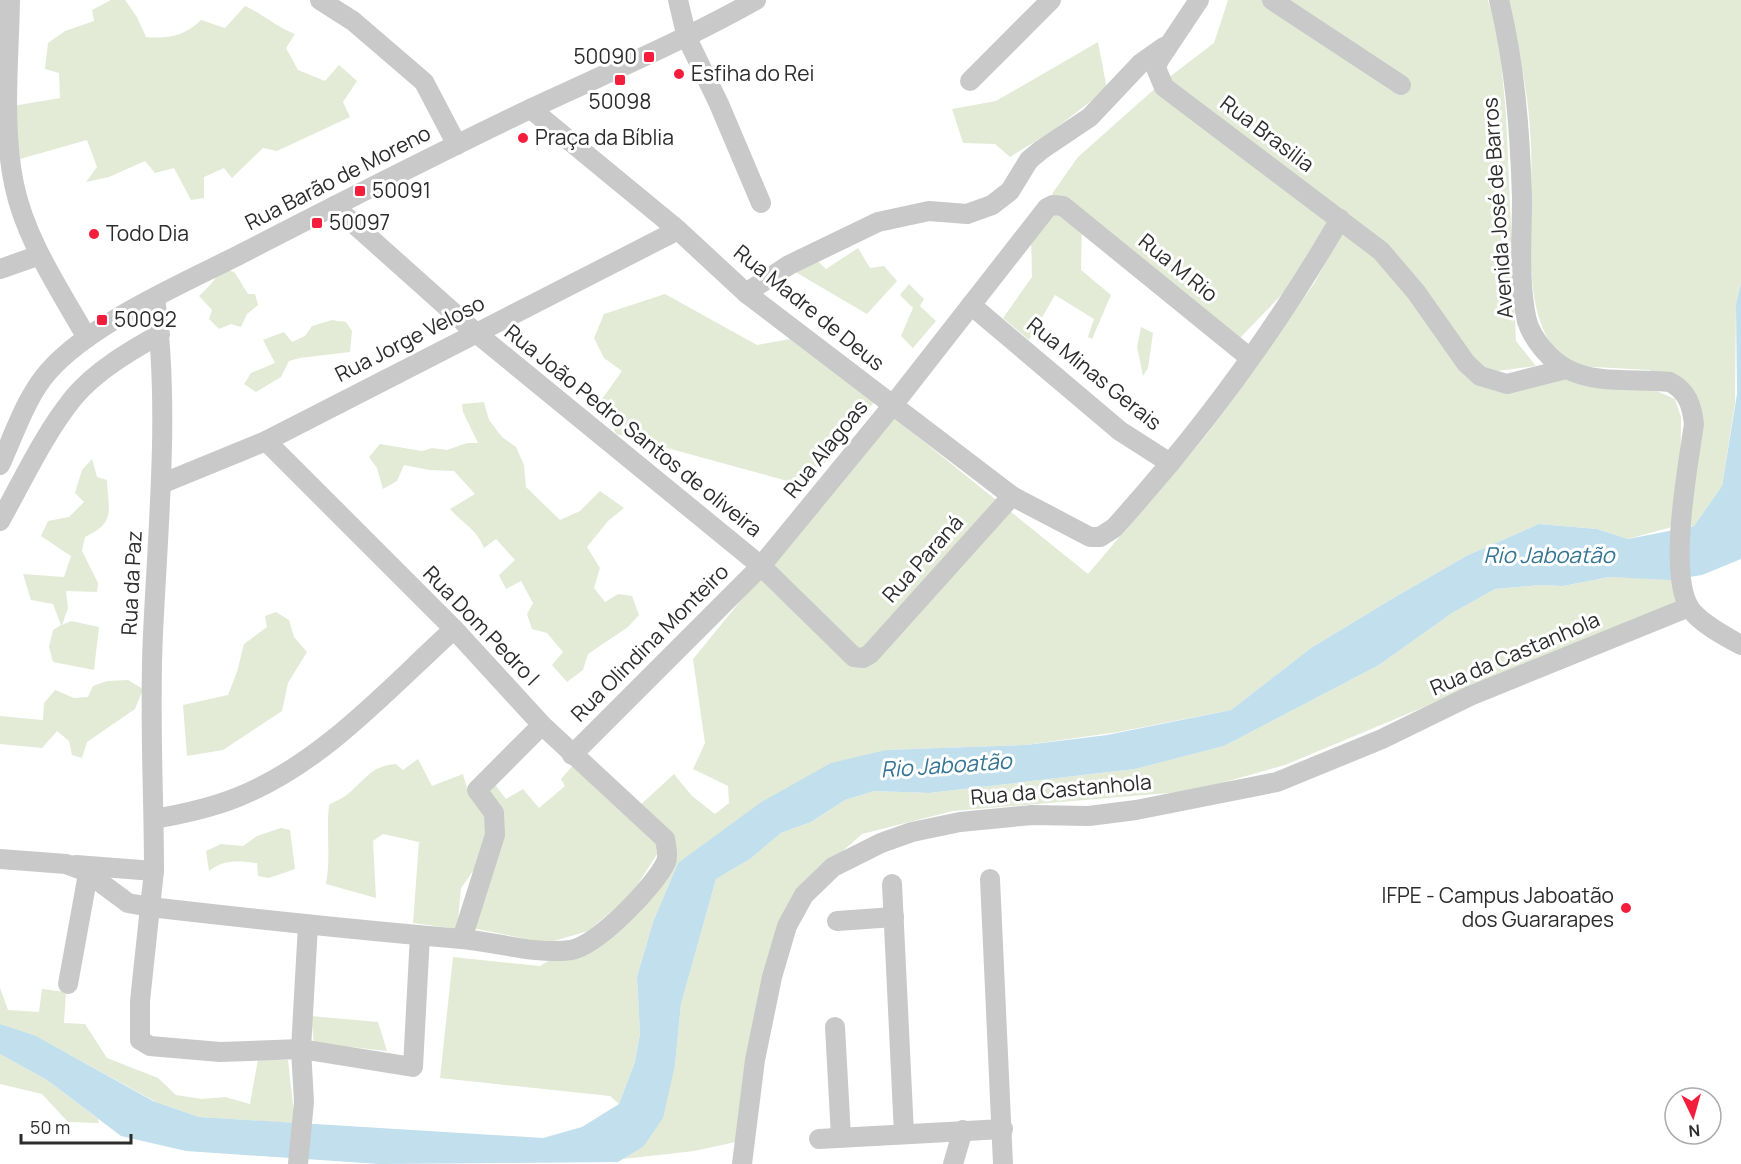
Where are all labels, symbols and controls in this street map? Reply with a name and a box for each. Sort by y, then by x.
place label: 50090 [573,42,637,70]
marker: 50090 [642,50,656,64]
place label: Esfiha do Rei [691,59,814,87]
marker: Esfiha do Rei [672,67,686,81]
marker: 50098 [613,73,627,87]
place label: 50098 [589,87,651,115]
street label: Rua Brasilia [1215,89,1320,178]
street label: Avenida José de Barros [1475,97,1519,320]
street label: Rua Barão de Moreno [240,118,435,236]
place label: Praça da Bíblia [535,123,674,151]
marker: Praça da Bíblia [516,131,530,145]
place label: 50091 [372,176,431,204]
marker: 50091 [353,184,367,198]
place label: 50097 [329,208,390,236]
marker: 50097 [310,216,324,230]
place label: Todo Dia [106,219,189,247]
marker: Todo Dia [87,227,101,241]
street label: Rua M Rio [1133,227,1224,308]
street label: Rua Madre de Deus [729,238,891,377]
street label: Rua Jorge Veloso [330,288,489,388]
place label: 50092 [114,305,177,333]
street label: Rua Minas Gerais [1022,310,1168,436]
marker: 50092 [95,313,109,327]
street label: Rua João Pedro Santos de oliveira [499,318,768,543]
street label: Rua Alagoas [777,393,874,503]
street label: Rua Paraná [876,509,969,608]
street label: Rua da Paz [114,530,148,636]
water label: Rio Jaboatão [1483,540,1617,570]
street label: Rua Olindina Monteiro [564,557,734,727]
street label: Rua Dom Pedro I [417,559,546,691]
street label: Rua da Castanhola [1426,605,1604,701]
water label: Rio Jaboatão [880,745,1014,785]
street label: Rua da Castanhola [969,767,1153,811]
place label: IFPE - Campus Jaboatão dos Guararapes [1382,881,1614,933]
marker: IFPE - Campus Jaboatão dos Guararapes [1619,901,1633,915]
north arrow [1663,1086,1723,1146]
scale bar [21,1107,130,1145]
text: 50 m [30,1115,70,1139]
text: N [1688,1119,1701,1142]

